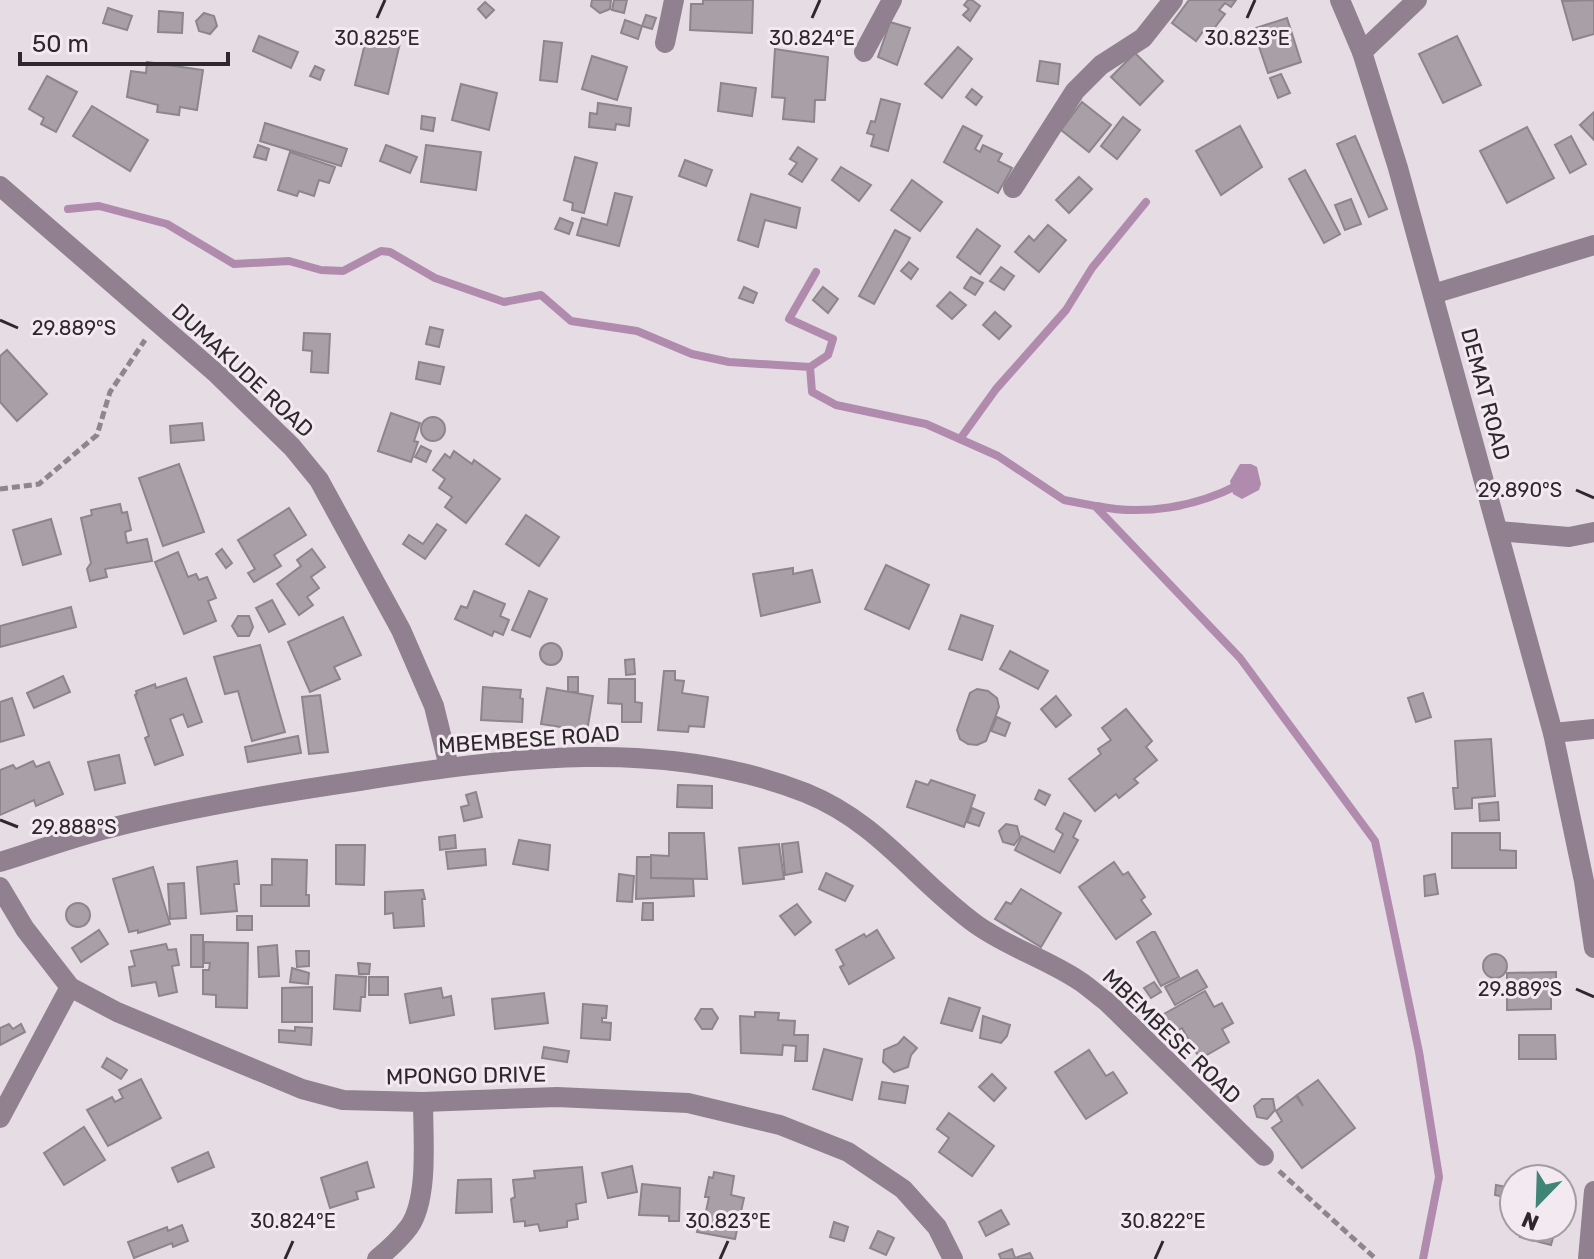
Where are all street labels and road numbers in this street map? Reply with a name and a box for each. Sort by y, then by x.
street label: DUMAKUDE ROAD [166,298,319,443]
street label: DEMAT ROAD [1455,325,1516,463]
street label: MBEMBESE ROAD [437,720,621,759]
street label: MBEMBESE ROAD [1097,963,1247,1109]
street label: MPONGO DRIVE [386,1061,546,1090]

